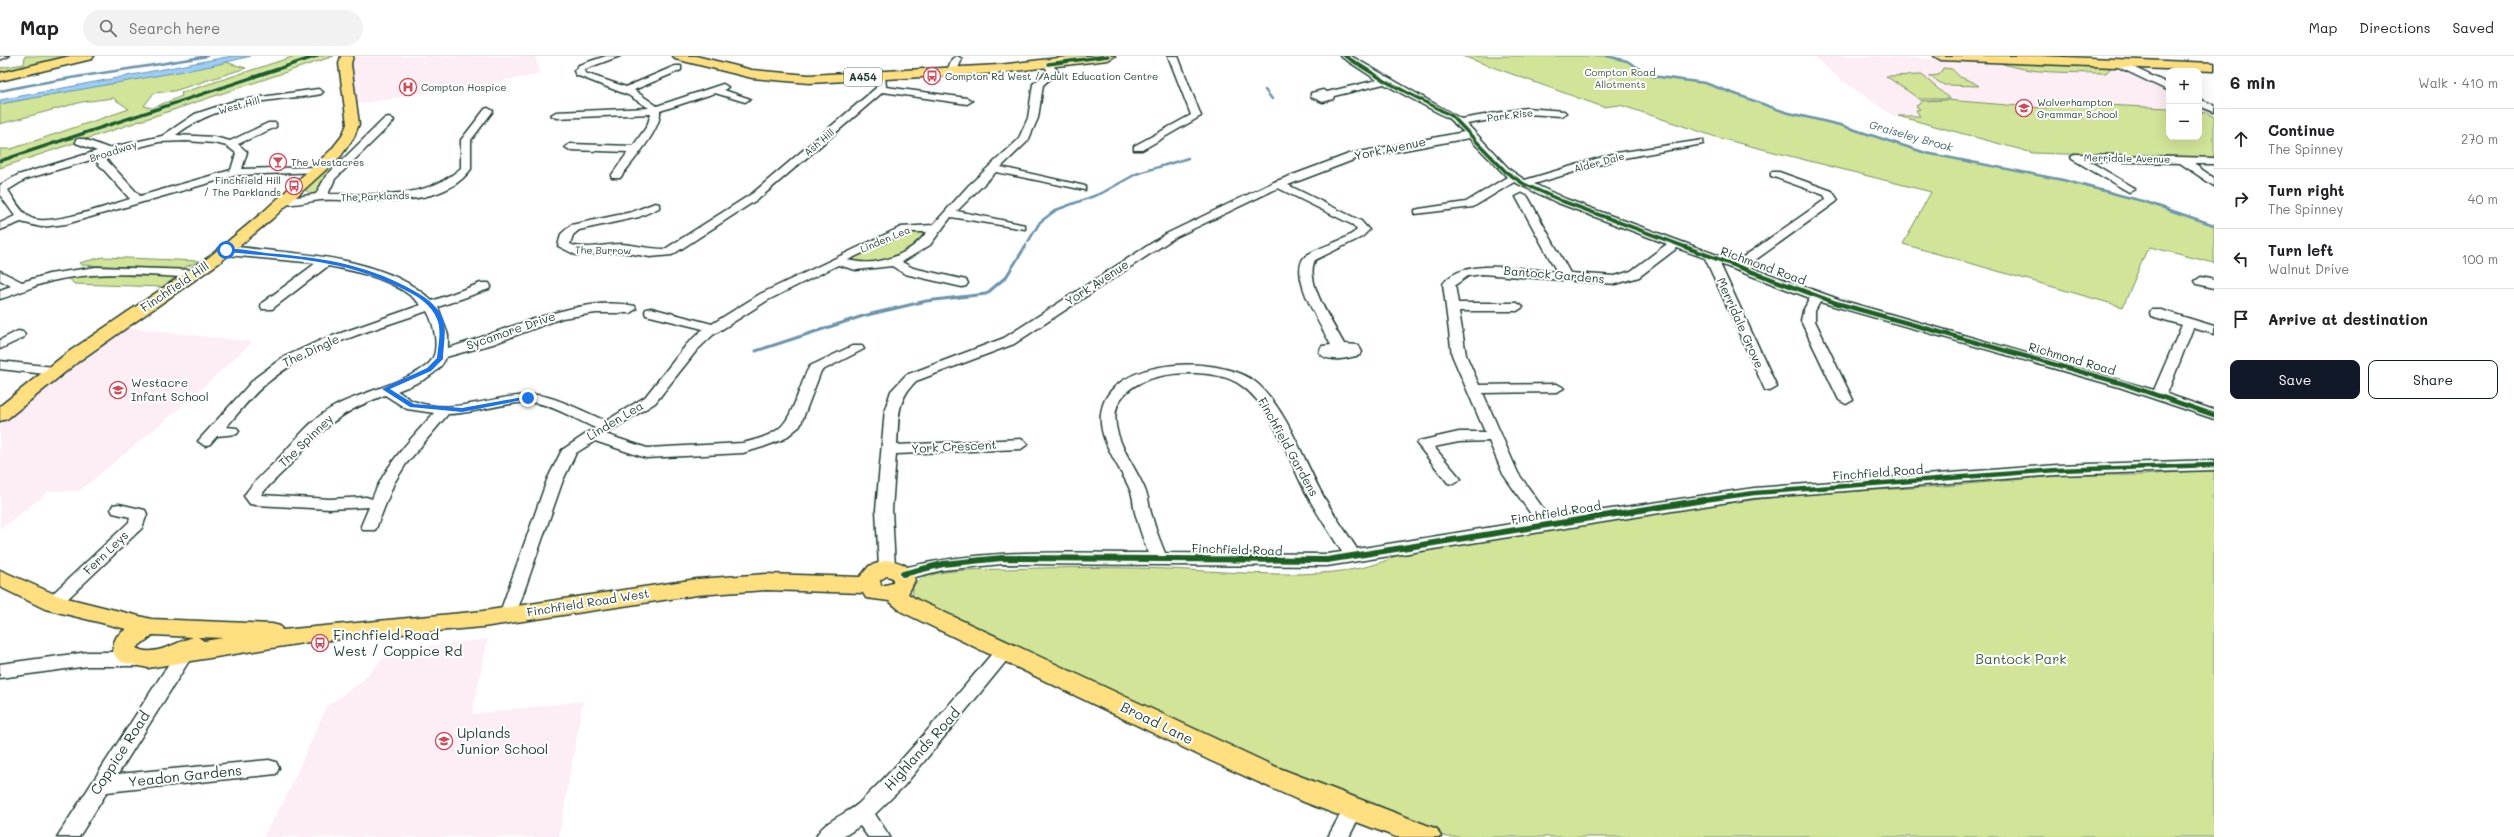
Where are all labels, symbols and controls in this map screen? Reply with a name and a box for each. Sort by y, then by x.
search box [83,10,363,46]
text: Map [20,15,59,40]
icon: search [97,17,119,39]
text: Search here [129,18,220,38]
text: Map [2309,18,2337,37]
text: Directions [2359,18,2430,37]
text: Saved [2452,18,2494,37]
park label: Compton Road Allotments [1584,65,1656,91]
bus stop icon: Compton Rd West / Adult Education Centre [922,66,942,86]
road number: A454 [844,68,882,86]
map controls [2166,68,2202,140]
button: + [2166,68,2202,104]
place label: Compton Rd West / Adult Education Centre [945,69,1158,83]
text: 6 min [2230,71,2275,93]
text: Walk · 410 m [2418,74,2498,91]
hospital icon: Compton Hospice [398,77,418,97]
place label: Compton Hospice [421,80,507,94]
street label: West Hill [217,93,261,117]
place label: Wolverhampton Grammar School [2037,95,2118,121]
school or university icon: Wolverhampton Grammar School [2014,98,2034,118]
button: − [2166,104,2202,140]
street label: Park Rise [1486,105,1534,125]
water label: Graiseley Brook [1868,116,1955,155]
text: Continue [2268,120,2335,140]
street label: Ash Hill [801,125,837,159]
icon: ahead [2230,128,2252,150]
text: 270 m [2461,130,2498,147]
street label: York Avenue [1353,133,1427,163]
street label: Broadway [88,137,138,165]
text: The Spinney [2268,140,2343,157]
street label: Alder Dale [1572,149,1626,175]
street label: Merridale Avenue [2084,150,2170,166]
bar icon: The Westacres [268,152,288,172]
place label: The Westacres [291,155,364,169]
place label: Finchfield Hill / The Parklands [204,173,281,199]
bus stop icon: Finchfield Hill / The Parklands [284,176,304,196]
text: Turn right [2268,180,2345,200]
street label: The Parklands [340,188,410,204]
icon: right [2230,188,2252,210]
text: 40 m [2468,190,2498,207]
text: The Spinney [2268,200,2343,217]
street label: Linden Lea [858,222,912,256]
text: Turn left [2268,240,2333,260]
route start [217,241,235,259]
street label: Richmond Road [1718,242,1809,288]
street label: The Burrow [575,243,631,257]
icon: left [2230,248,2252,270]
text: 100 m [2462,250,2498,267]
street label: York Avenue [1062,256,1131,309]
street label: Finchfield Hill [137,257,212,315]
text: Walnut Drive [2268,260,2349,277]
street label: Bantock Gardens [1503,262,1605,286]
street label: Merridale Grove [1714,275,1768,371]
street label: Sycamore Drive [464,307,557,353]
icon: arrive [2230,308,2252,330]
text: Arrive at destination [2268,309,2428,329]
street label: The Dingle [280,330,341,370]
street label: Richmond Road [2027,338,2118,378]
button: Save [2230,360,2360,399]
button: Share [2368,360,2498,399]
place label: Westacre Infant School [131,374,209,404]
school or university icon: Westacre Infant School [108,380,128,400]
route end [519,389,537,407]
street label: Finchfield Gardens [1255,394,1323,499]
street label: Linden Lea [583,397,646,443]
street label: The Spinney [275,410,336,470]
street label: York Crescent [911,436,997,456]
street label: Finchfield Road [1832,461,1924,483]
street label: Finchfield Road [1510,497,1602,527]
street label: Fern Leys [79,527,131,578]
street label: Finchfield Road [1191,539,1283,559]
street label: Finchfield Road West [525,584,650,620]
place label: Finchfield Road West / Coppice Rd [333,625,462,660]
bus stop icon: Finchfield Road West / Coppice Rd [310,633,330,653]
park label: Bantock Park [1975,649,2067,668]
street label: Broad Lane [1118,697,1197,748]
street label: Highlands Road [879,703,964,794]
street label: Coppice Road [85,707,154,798]
place label: Uplands Junior School [457,723,548,758]
school or university icon: Uplands Junior School [434,731,454,751]
street label: Yeadon Gardens [127,760,243,791]

